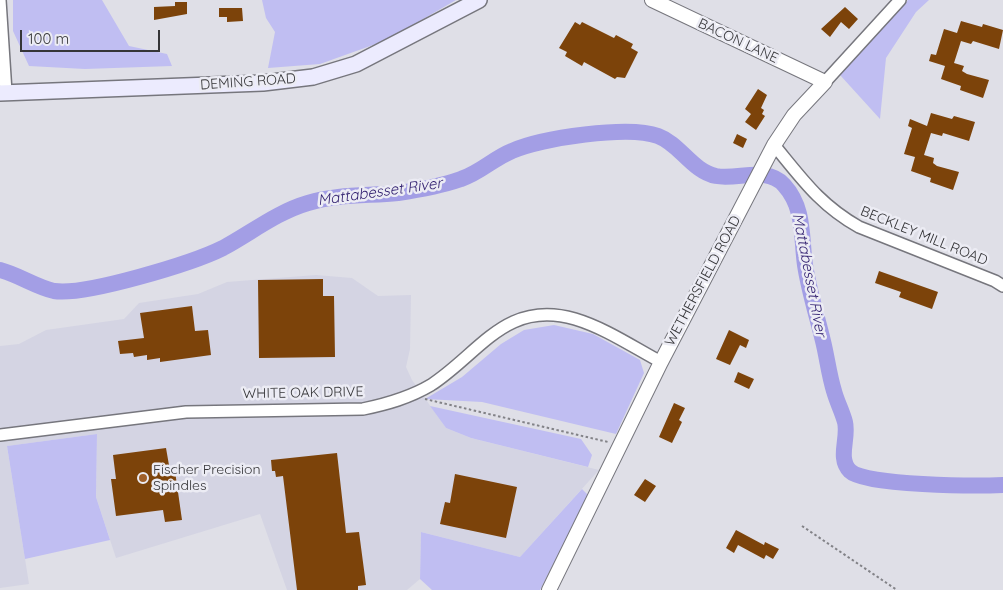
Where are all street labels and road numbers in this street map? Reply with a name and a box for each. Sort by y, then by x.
street label: BACON LANE [695,15,781,67]
street label: DEMING ROAD [200,70,296,94]
street label: BECKLEY MILL ROAD [858,203,990,269]
street label: WETHERSFIELD ROAD [662,213,744,349]
street label: WHITE OAK DRIVE [243,384,363,402]

